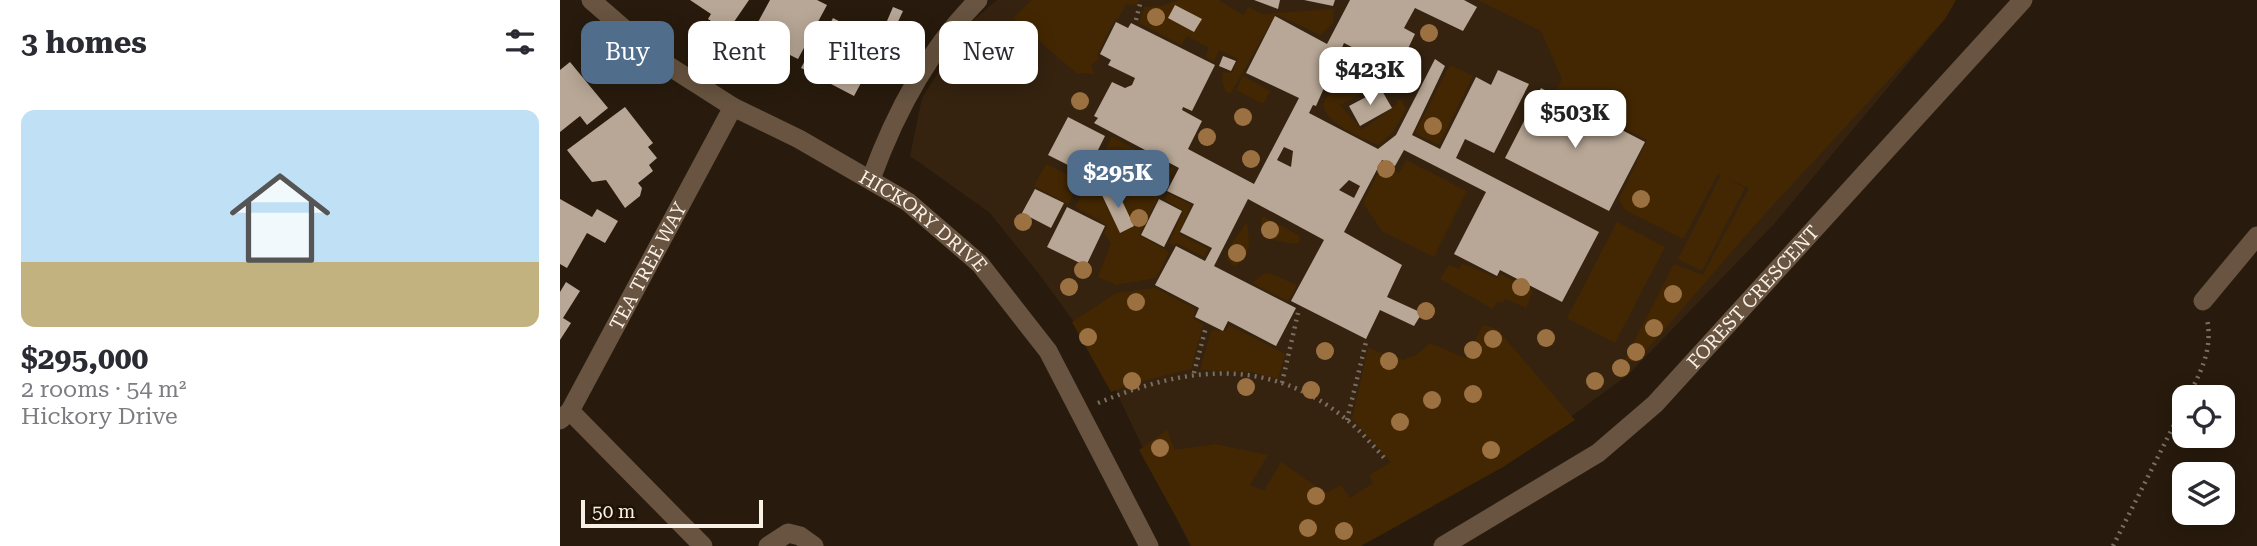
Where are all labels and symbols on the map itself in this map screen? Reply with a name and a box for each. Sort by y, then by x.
pin: $423K [1321,48,1419,107]
pin: $503K [1526,90,1624,150]
pin: $295K [1069,150,1167,210]
street label: HICKORY DRIVE [855,165,993,276]
street label: TEA TREE WAY [604,198,691,334]
street label: FOREST CRESCENT [1682,220,1824,373]
scale bar [581,497,763,529]

